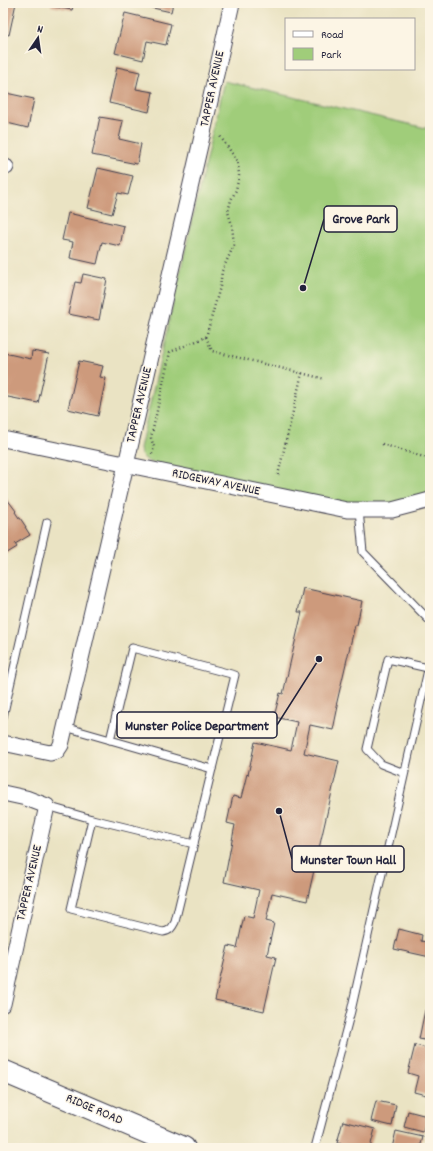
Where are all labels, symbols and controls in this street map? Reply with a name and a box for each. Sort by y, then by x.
north arrow [18,18,58,58]
legend [285,18,415,70]
text: N [35,22,45,39]
text: Road [321,27,343,44]
text: Park [321,47,342,64]
street label: TAPPER AVENUE [196,49,230,129]
callout: Grove Park [324,206,397,232]
text: Grove Park [332,210,390,230]
street label: TAPPER AVENUE [122,365,158,445]
street label: RIDGEWAY AVENUE [170,464,262,502]
callout: Munster Police Department [117,712,277,738]
text: Munster Police Department [125,717,270,737]
street label: TAPPER AVENUE [12,843,48,923]
callout: Munster Town Hall [292,846,404,872]
text: Munster Town Hall [300,851,397,871]
street label: RIDGE ROAD [63,1090,126,1131]

